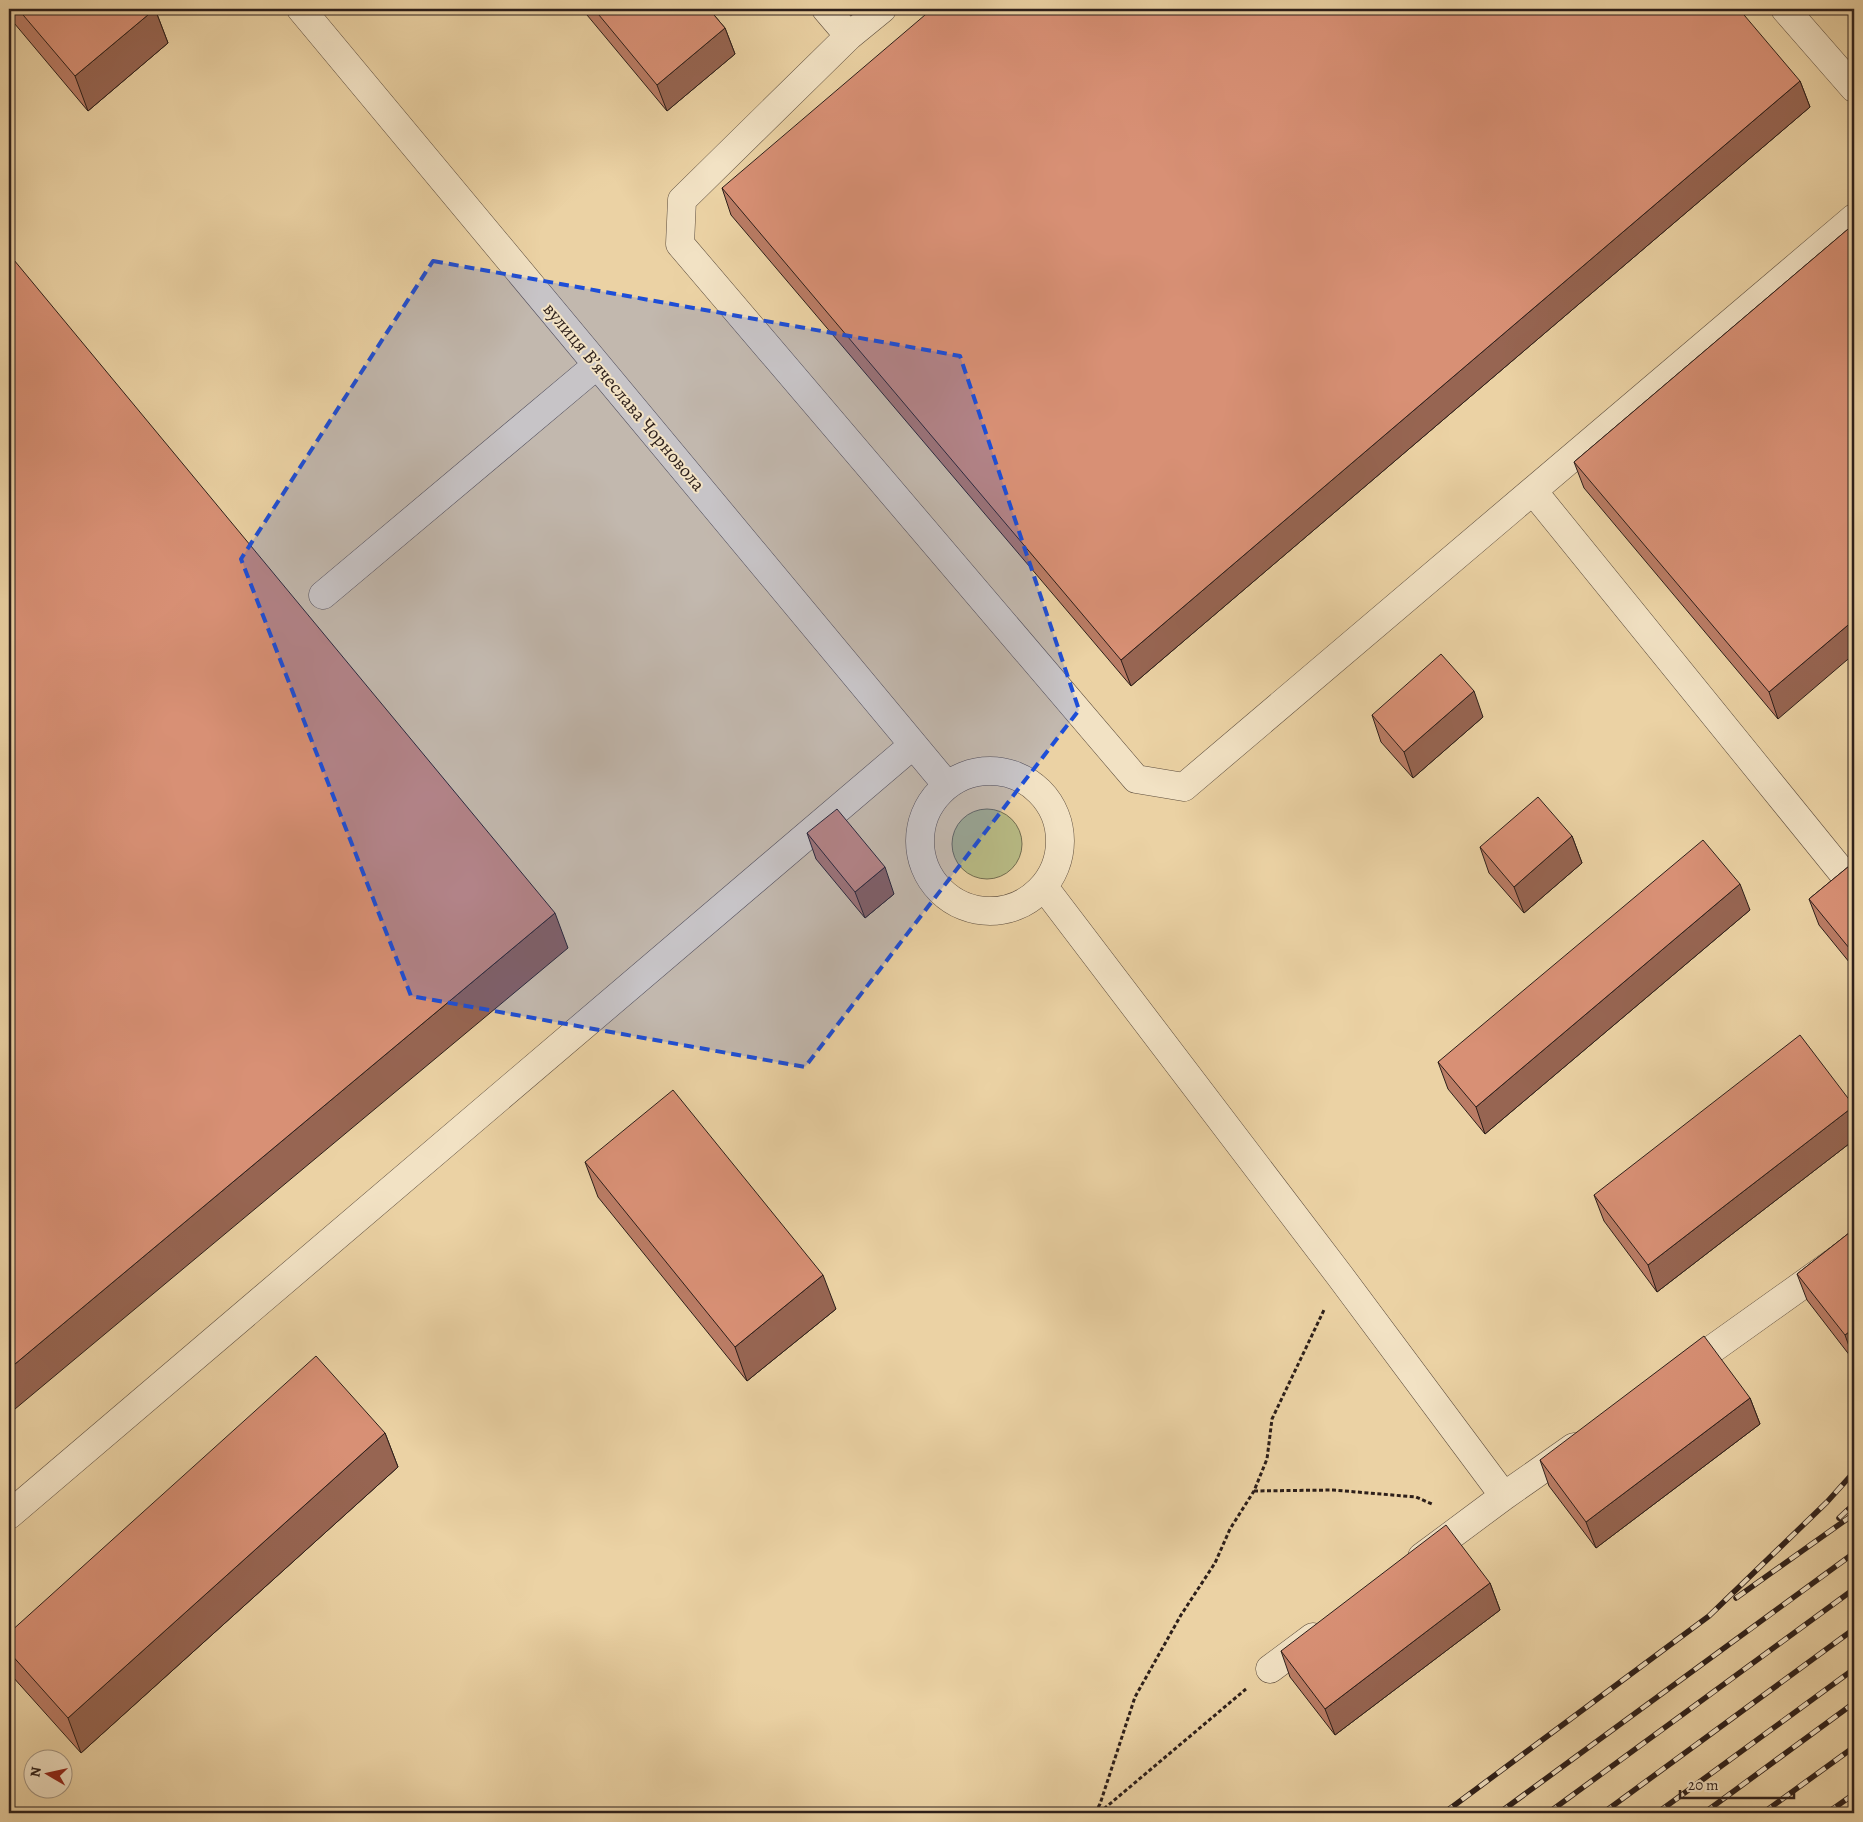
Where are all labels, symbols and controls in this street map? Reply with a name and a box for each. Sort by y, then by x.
street label: вулиця Вʼячеслава Чорновола [537,297,711,497]
north arrow [22,1750,72,1800]
text: N [25,1766,46,1779]
scale bar [1680,1767,1794,1799]
text: 20 m [1688,1775,1719,1795]

